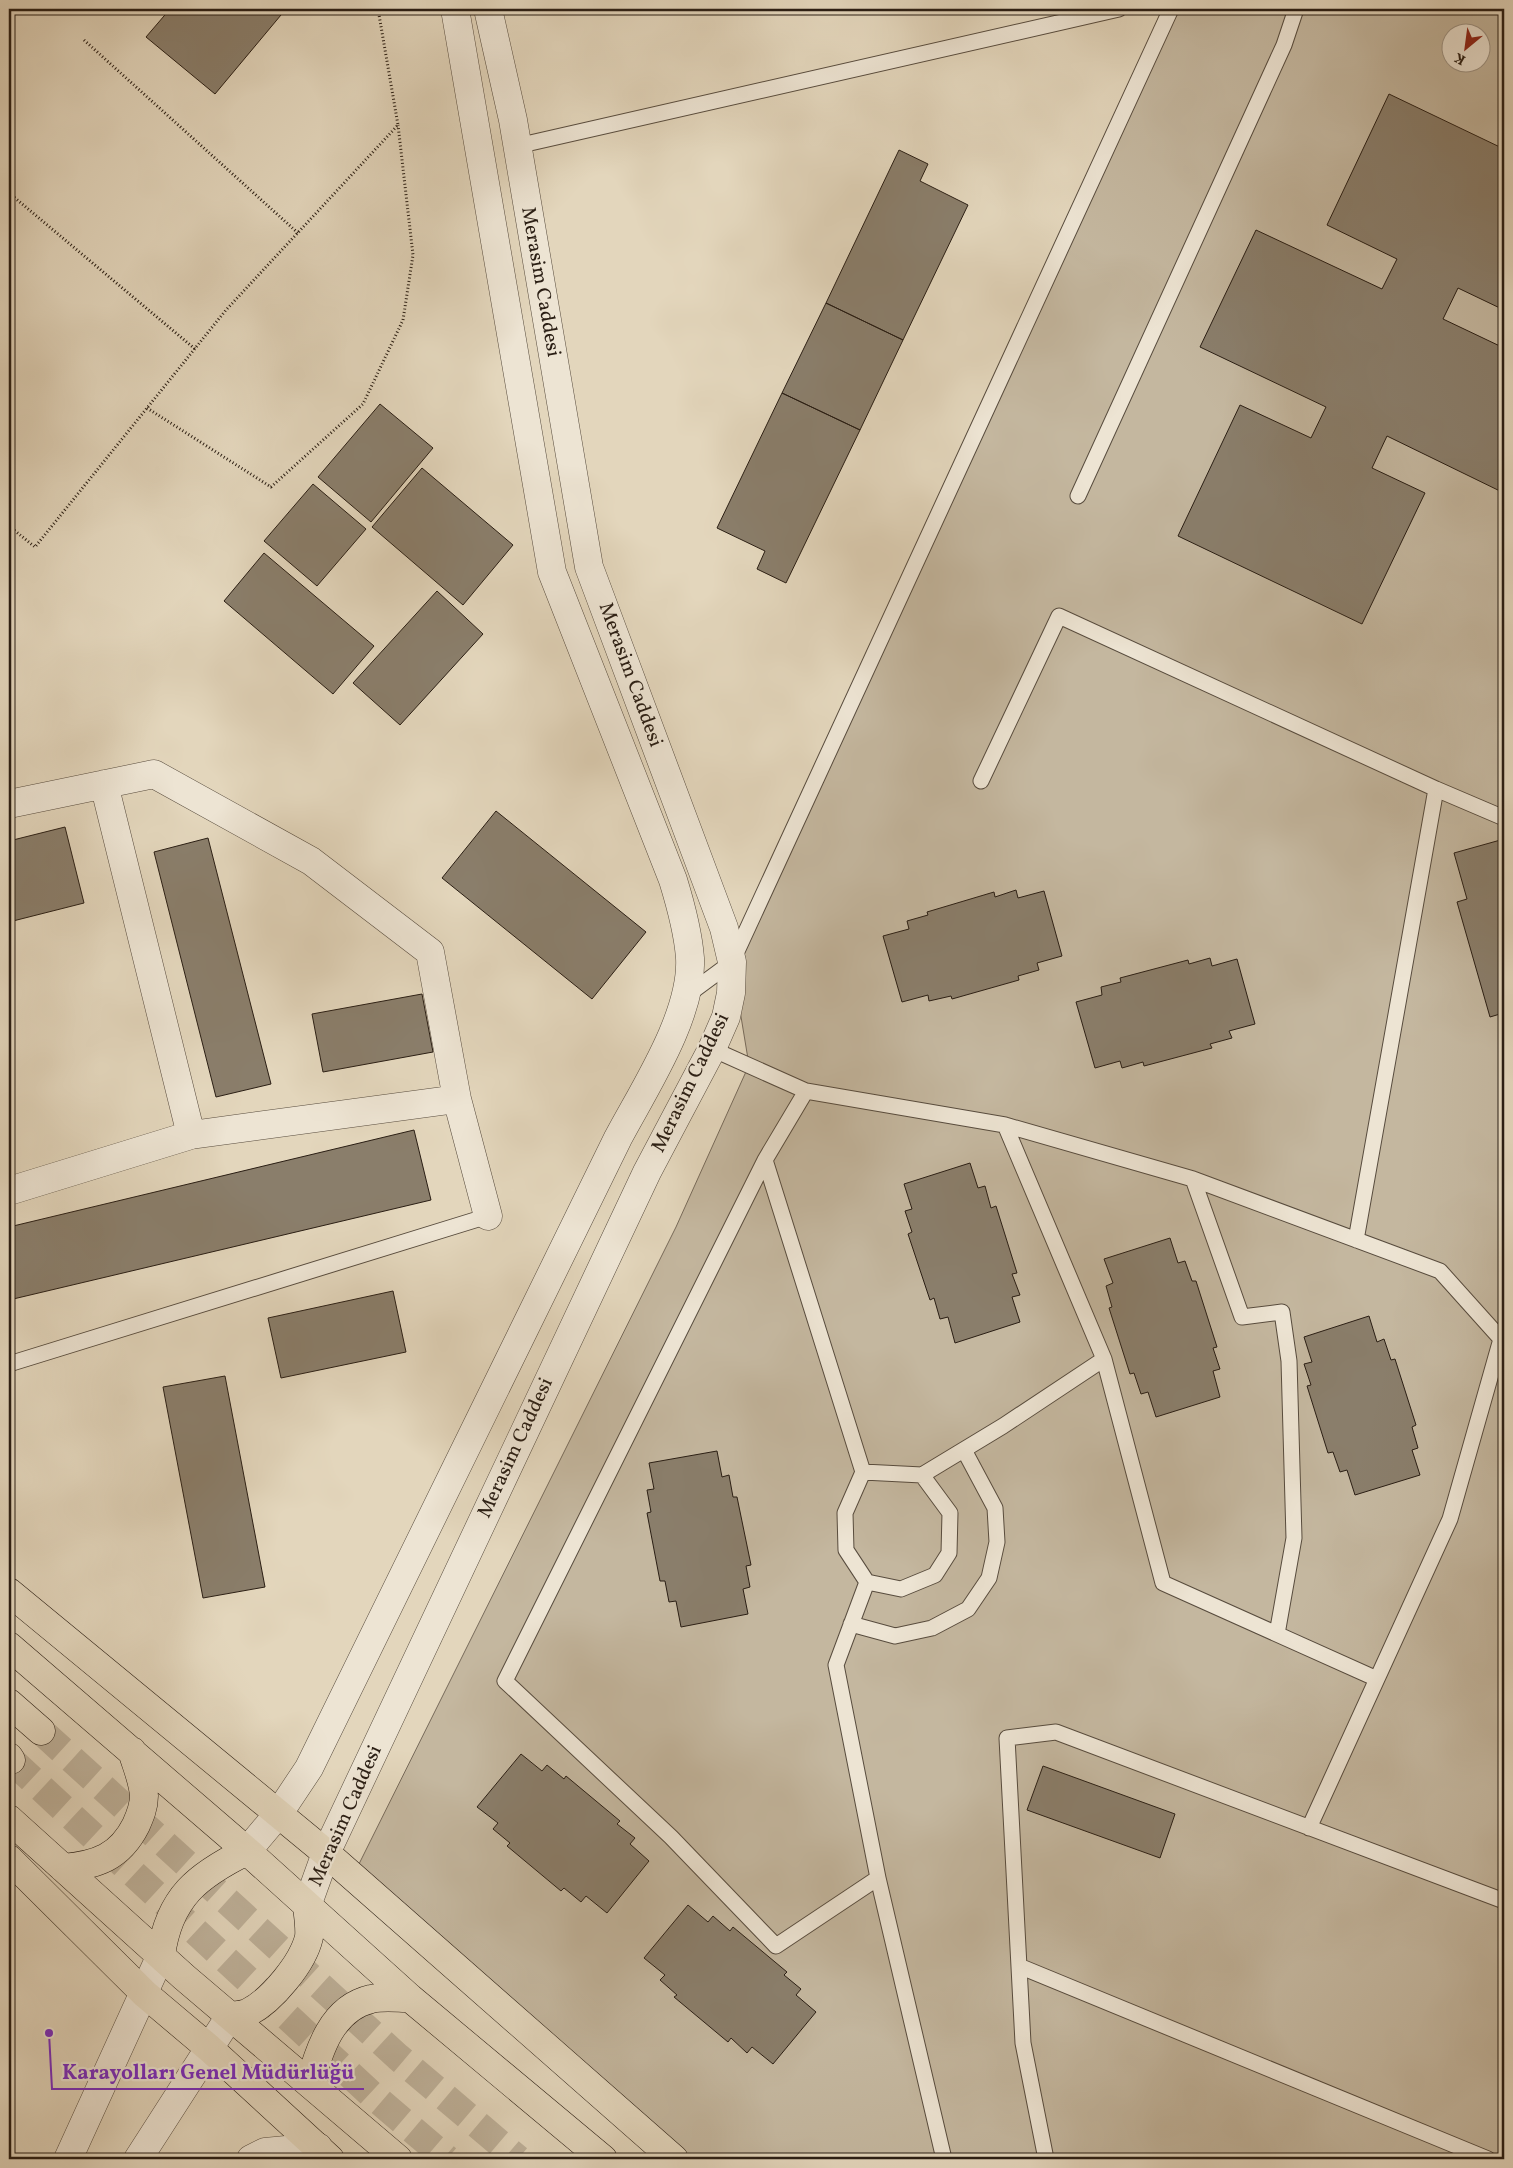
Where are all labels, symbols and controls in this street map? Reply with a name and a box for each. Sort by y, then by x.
north arrow [1440,22,1490,72]
text: K [1451,47,1469,69]
street label: Merasim Caddesi [513,205,567,359]
street label: Merasim Caddesi [591,599,669,751]
street label: Merasim Caddesi [645,1009,737,1157]
street label: Merasim Caddesi [471,1373,561,1523]
street label: Merasim Caddesi [302,1741,390,1891]
callout: Karayolları Genel Müdürlüğü [52,2053,364,2089]
text: Karayolları Genel Müdürlüğü [62,2059,354,2088]

